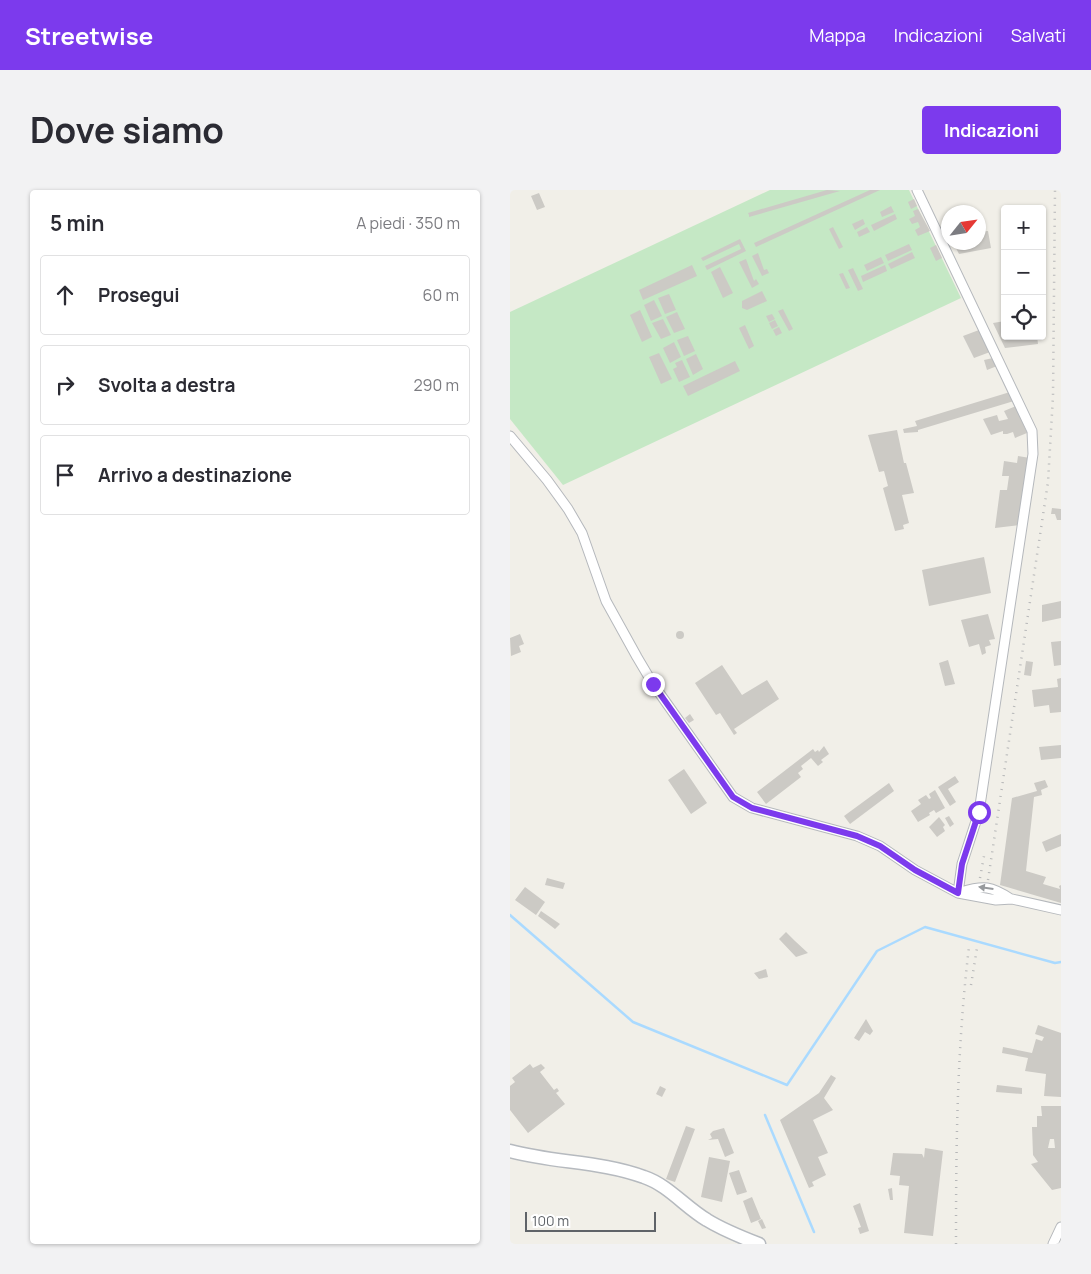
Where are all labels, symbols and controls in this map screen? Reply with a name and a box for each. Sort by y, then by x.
text: Streetwise [25,19,153,52]
text: Mappa [809,23,866,47]
text: Indicazioni [894,23,983,47]
text: Salvati [1011,23,1066,47]
text: Dove siamo [30,106,224,154]
button: Indicazioni [922,106,1061,154]
north arrow [941,205,986,250]
map controls [1001,205,1046,340]
button: + [1001,205,1046,250]
text: 5 min [50,209,104,237]
text: A piedi · 350 m [356,212,460,234]
button: − [1001,250,1046,295]
icon: ahead [51,281,79,309]
text: Prosegui [98,282,180,308]
text: 60 m [423,284,459,306]
button: locate [1001,295,1046,340]
icon: right [51,371,79,399]
text: Svolta a destra [98,372,235,398]
text: 290 m [413,374,459,396]
icon: arrive [51,461,79,489]
text: Arrivo a destinazione [98,462,292,488]
route end [642,673,665,696]
route start [968,801,991,824]
one-way arrow [977,884,993,892]
scale bar [525,1209,656,1232]
text: 100 m [532,1211,569,1230]

